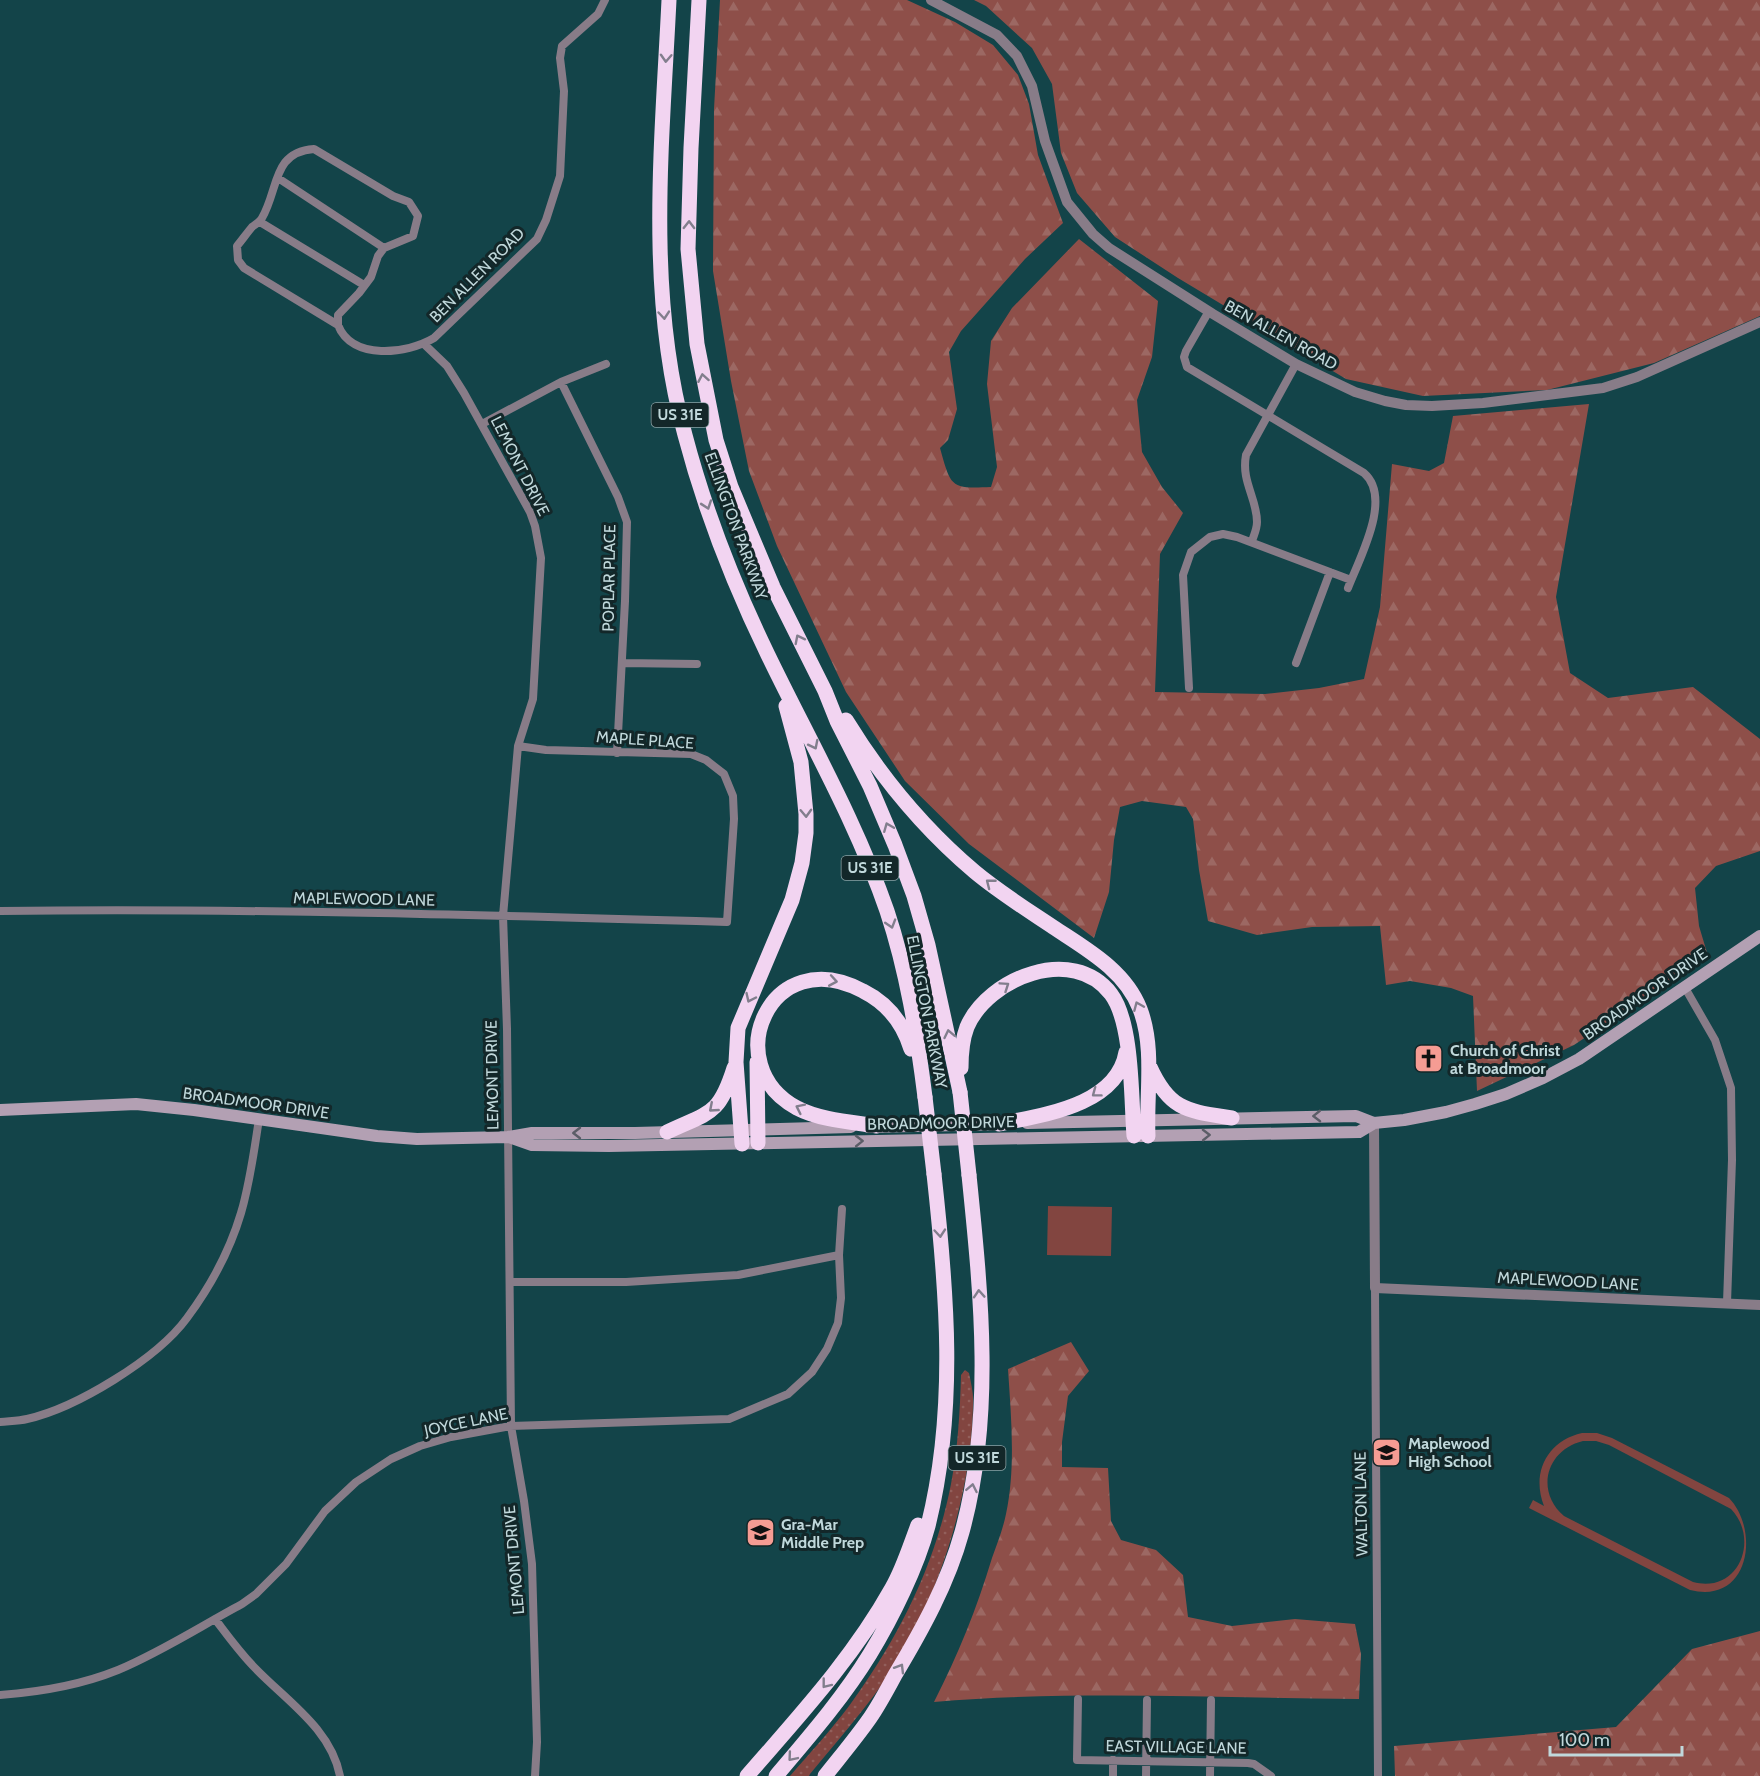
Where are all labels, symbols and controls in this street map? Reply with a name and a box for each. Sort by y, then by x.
one-way arrow [660,54,673,63]
one-way arrow [682,221,695,230]
street label: BEN ALLEN ROAD [426,224,528,326]
street label: BEN ALLEN ROAD [1221,296,1341,374]
one-way arrow [657,311,670,320]
one-way arrow [697,373,710,383]
road number: US 31E [652,403,708,427]
street label: LEMONT DRIVE [487,413,553,519]
street label: ELLINGTON PARKWAY [700,450,772,603]
one-way arrow [699,499,712,510]
street label: POPLAR PLACE [599,524,619,632]
one-way arrow [794,634,806,645]
street label: MAPLE PLACE [595,727,695,753]
one-way arrow [807,738,818,749]
one-way arrow [799,809,812,818]
one-way arrow [883,823,895,834]
road number: US 31E [842,856,898,880]
one-way arrow [986,880,997,891]
street label: MAPLEWOOD LANE [293,888,435,910]
one-way arrow [884,918,896,929]
street label: ELLINGTON PARKWAY [903,934,951,1091]
street label: BROADMOOR DRIVE [1579,944,1711,1044]
one-way arrow [828,974,838,986]
one-way arrow [999,983,1010,994]
one-way arrow [746,992,758,1003]
one-way arrow [1133,1001,1145,1012]
street label: LEMONT DRIVE [482,1020,502,1130]
one-way arrow [943,1029,956,1039]
place label: Church of Christ at Broadmoor [1450,1041,1561,1078]
church icon: Church of Christ at Broadmoor [1413,1043,1445,1075]
street label: BROADMOOR DRIVE [182,1083,330,1123]
one-way arrow [1092,1086,1103,1097]
one-way arrow [709,1101,720,1112]
one-way arrow [795,1104,806,1116]
one-way arrow [1312,1110,1321,1123]
street label: BROADMOOR DRIVE [867,1112,1015,1134]
one-way arrow [572,1127,581,1139]
one-way arrow [1202,1128,1211,1141]
one-way arrow [854,1135,863,1148]
one-way arrow [933,1228,946,1237]
street label: MAPLEWOOD LANE [1497,1268,1639,1294]
one-way arrow [973,1289,986,1298]
street label: JOYCE LANE [421,1404,510,1440]
place label: Maplewood High School [1408,1434,1492,1471]
school or university icon: Maplewood High School [1371,1436,1403,1468]
road number: US 31E [948,1446,1006,1470]
street label: WALTON LANE [1351,1451,1371,1556]
one-way arrow [965,1483,978,1493]
street label: LEMONT DRIVE [500,1505,528,1615]
place label: Gra-Mar Middle Prep [781,1515,864,1552]
school or university icon: Gra-Mar Middle Prep [744,1517,776,1549]
one-way arrow [892,1664,904,1674]
one-way arrow [823,1677,834,1688]
scale bar [1550,1719,1682,1757]
text: 100 m [1559,1729,1610,1751]
street label: EAST VILLAGE LANE [1105,1736,1247,1758]
one-way arrow [788,1750,799,1761]

